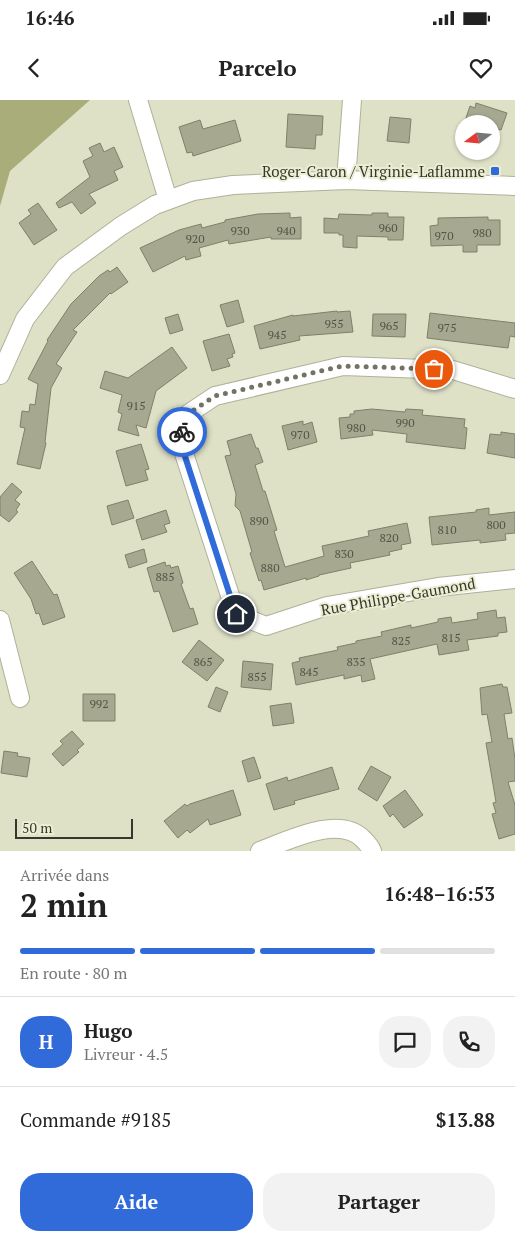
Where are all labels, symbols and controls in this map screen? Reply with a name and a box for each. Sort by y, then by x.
text: 16:46 [25,5,74,30]
text: Parcelo [218,53,297,82]
icon: back [20,54,48,82]
icon: heart [467,54,495,82]
north arrow [455,115,500,160]
map controls [455,115,500,160]
place label: Roger-Caron / Virginie-Laflamme [262,161,485,181]
marker: Roger-Caron / Virginie-Laflamme [489,165,501,177]
house number: 960 [378,220,398,235]
house number: 930 [230,223,250,238]
house number: 940 [276,223,296,238]
house number: 980 [472,225,492,240]
house number: 970 [434,228,454,243]
house number: 920 [185,231,205,246]
house number: 955 [324,316,344,331]
house number: 965 [379,318,399,333]
house number: 975 [437,320,457,335]
house number: 945 [267,327,287,342]
pin [413,348,455,390]
icon: bag [420,355,448,383]
house number: 915 [126,398,146,413]
courier [157,407,207,457]
house number: 990 [395,415,415,430]
icon: bike [168,418,196,446]
house number: 980 [346,420,366,435]
house number: 970 [290,427,310,442]
house number: 890 [249,513,269,528]
house number: 800 [486,517,506,532]
house number: 810 [437,522,457,537]
house number: 820 [379,530,399,545]
house number: 830 [334,546,354,561]
house number: 880 [260,560,280,575]
house number: 885 [155,569,175,584]
street label: Rue Philippe-Gaumond [319,573,477,619]
pin [215,593,257,635]
icon: home [222,600,250,628]
house number: 815 [441,630,461,645]
house number: 825 [391,633,411,648]
house number: 865 [193,654,213,669]
house number: 835 [346,654,366,669]
house number: 845 [299,664,319,679]
house number: 855 [247,669,267,684]
house number: 992 [89,696,109,711]
scale bar [15,816,132,839]
text: 50 m [22,818,52,837]
text: Arrivée dans [20,864,109,886]
text: 16:48–16:53 [384,881,495,906]
text: 2 min [20,884,108,926]
text: En route · 80 m [20,962,127,984]
button: chat [379,1016,431,1068]
button: phone [443,1016,495,1068]
text: Hugo [84,1018,132,1043]
text: H [39,1029,53,1054]
text: Livreur · 4.5 [84,1043,168,1065]
text: Commande #9185 [20,1107,171,1132]
text: $13.88 [436,1107,495,1132]
button: Aide [20,1173,253,1231]
button: Partager [263,1173,495,1231]

